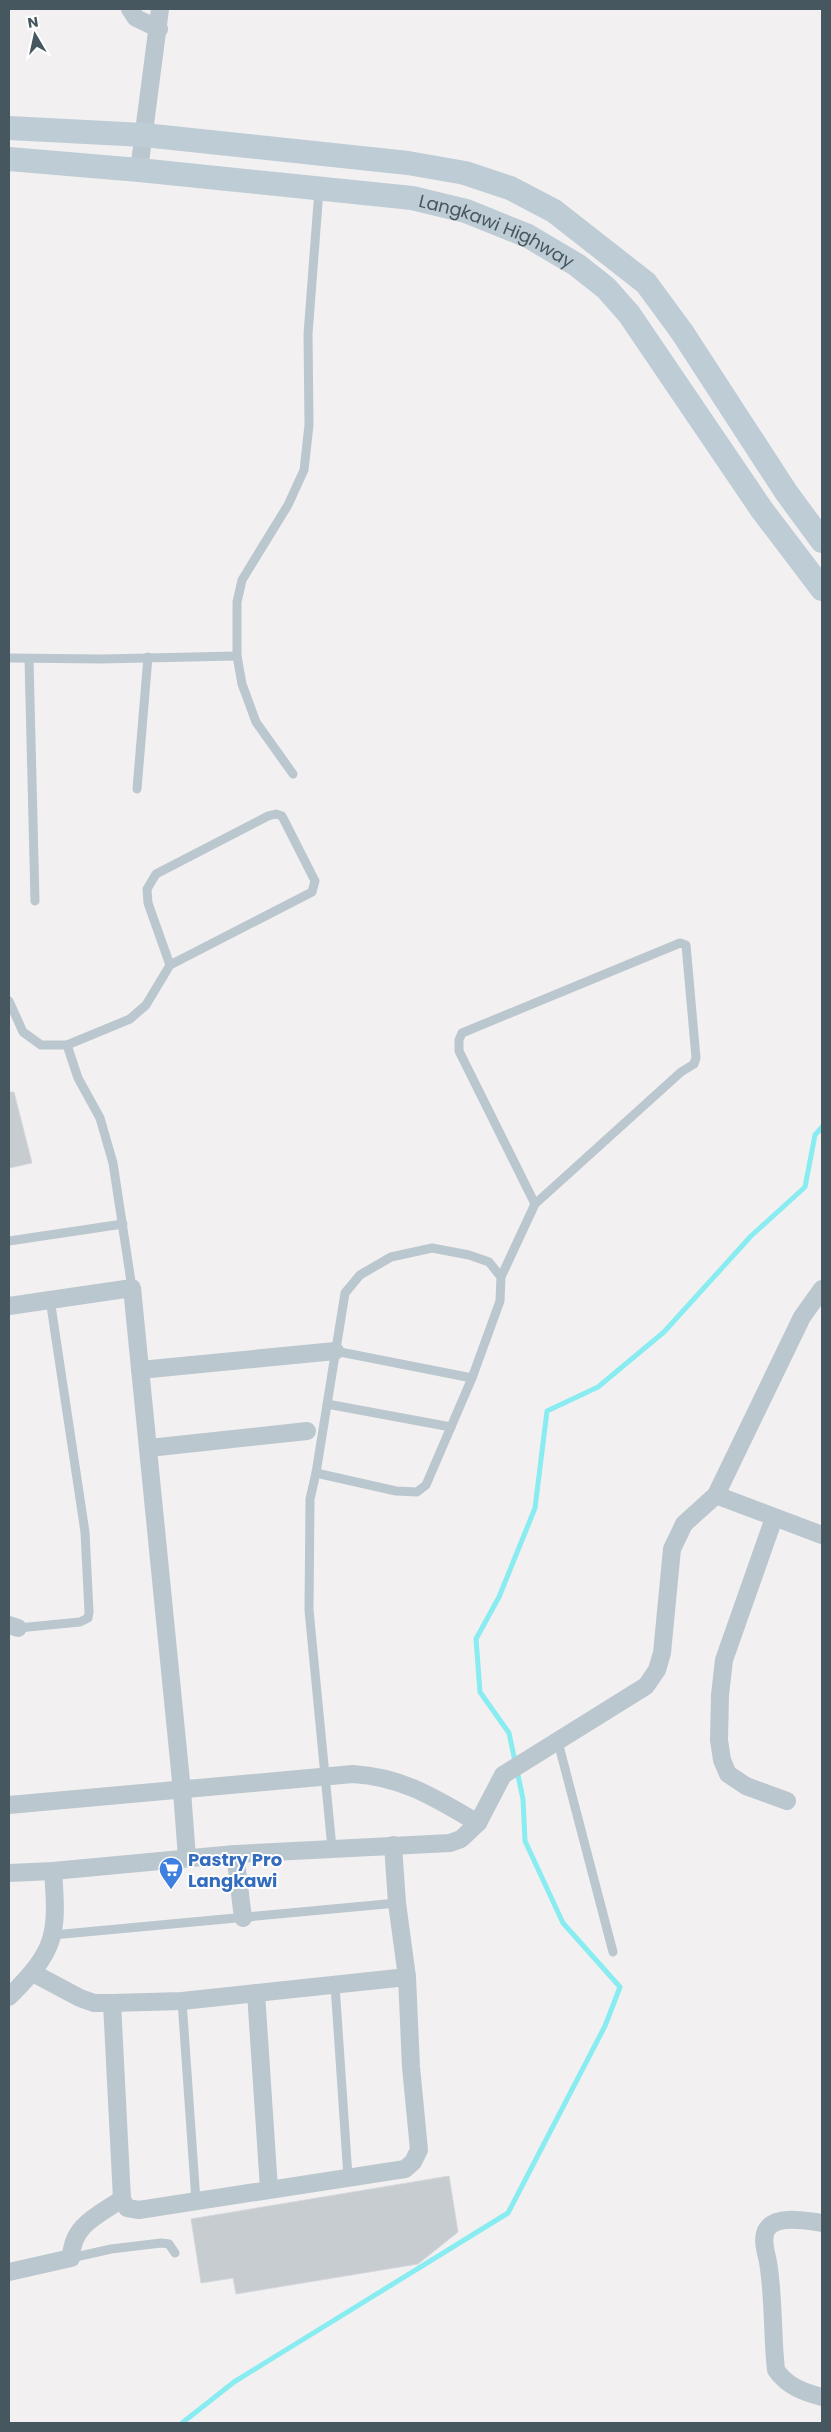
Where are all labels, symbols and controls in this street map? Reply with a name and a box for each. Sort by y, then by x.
north arrow [10,10,60,60]
text: N [26,11,40,33]
street label: Langkawi Highway [417,188,579,273]
place label: Pastry Pro Langkawi [188,1847,282,1893]
supermarket icon: Pastry Pro Langkawi [158,1856,184,1890]

